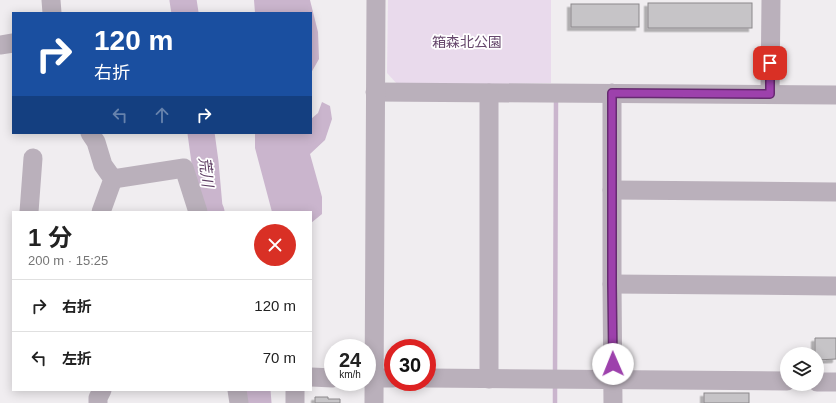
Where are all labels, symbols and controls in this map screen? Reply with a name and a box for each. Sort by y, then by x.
text: 120 m [94,25,173,56]
icon: right [28,28,80,80]
park label: 箱森北公園 [432,34,502,50]
pin [753,46,787,80]
icon: arrive [759,52,781,74]
text: 右折 [94,63,130,83]
icon: left [109,104,131,126]
icon: ahead [151,104,173,126]
icon: right [193,104,215,126]
water label: 荒川 [196,156,217,190]
text: 1 分 [28,224,72,251]
button: close [254,224,296,266]
text: 200 m · 15:25 [28,253,108,268]
icon: right [28,295,50,317]
text: 120 m [254,297,296,314]
text: 右折 [62,298,92,315]
speed limit sign: 30 [384,339,436,391]
position arrow [592,343,634,385]
icon: left [28,347,50,369]
map controls [780,347,824,391]
button: layers [780,347,824,391]
text: 70 m [263,349,296,366]
text: 24 [339,349,361,371]
text: 左折 [62,350,92,367]
text: km/h [339,369,361,380]

